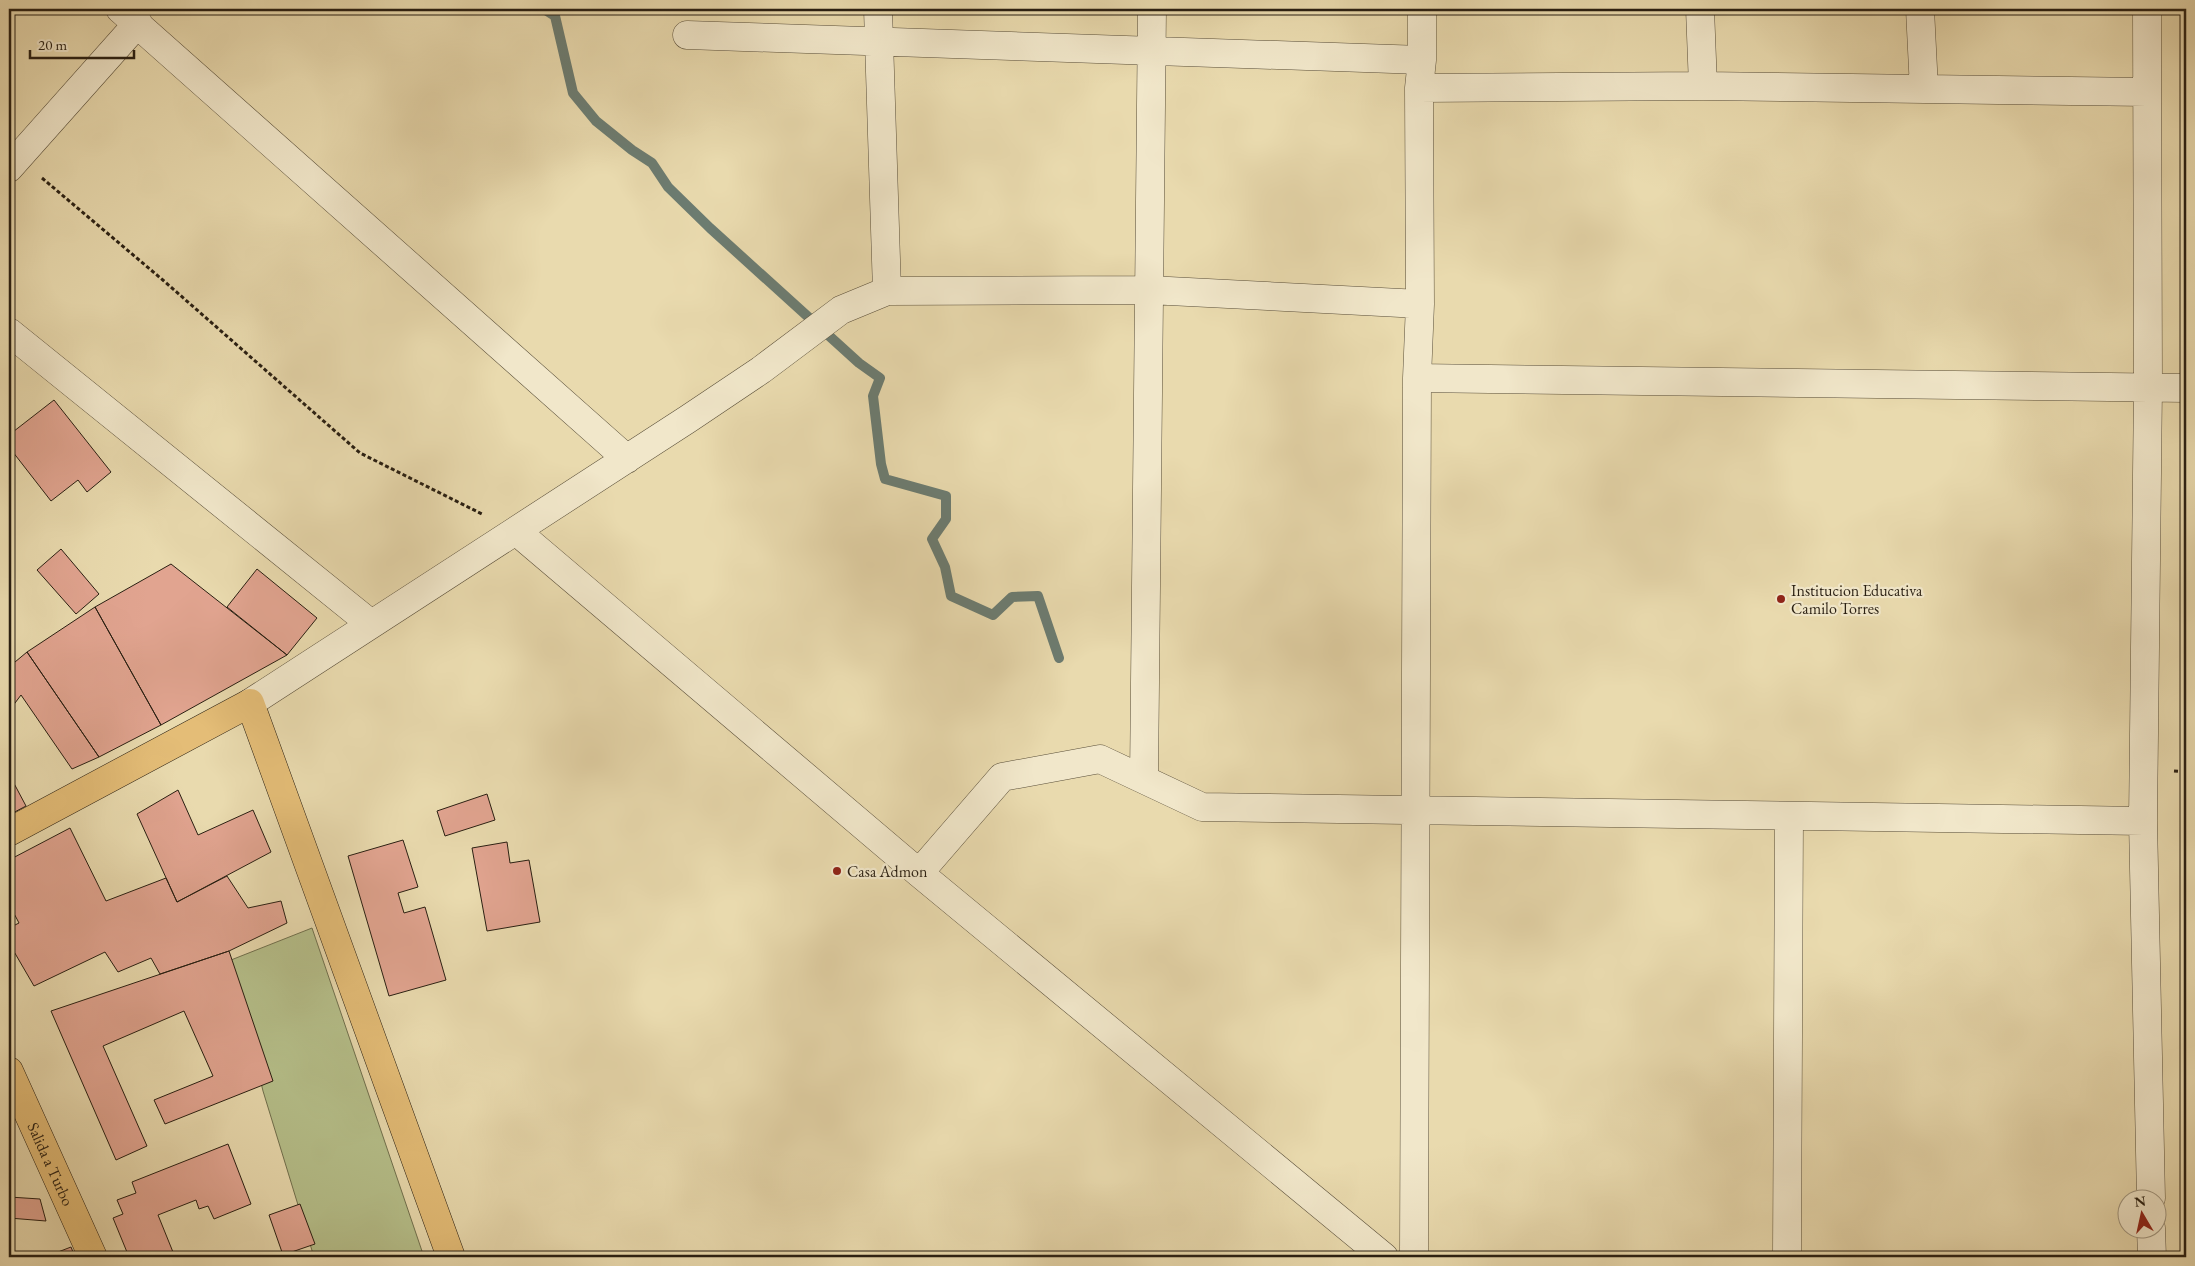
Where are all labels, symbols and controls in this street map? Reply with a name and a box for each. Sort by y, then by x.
scale bar [30,28,134,60]
text: 20 m [38,35,67,54]
place label: Institucion Educativa Camilo Torres [1791,580,1923,619]
marker: Institucion Educativa Camilo Torres [1775,593,1787,605]
place label: Casa Admon [847,861,928,882]
marker: Casa Admon [831,865,843,877]
street label: Salida a Turbo [23,1119,79,1209]
north arrow [2118,1188,2168,1238]
text: N [2133,1191,2148,1211]

